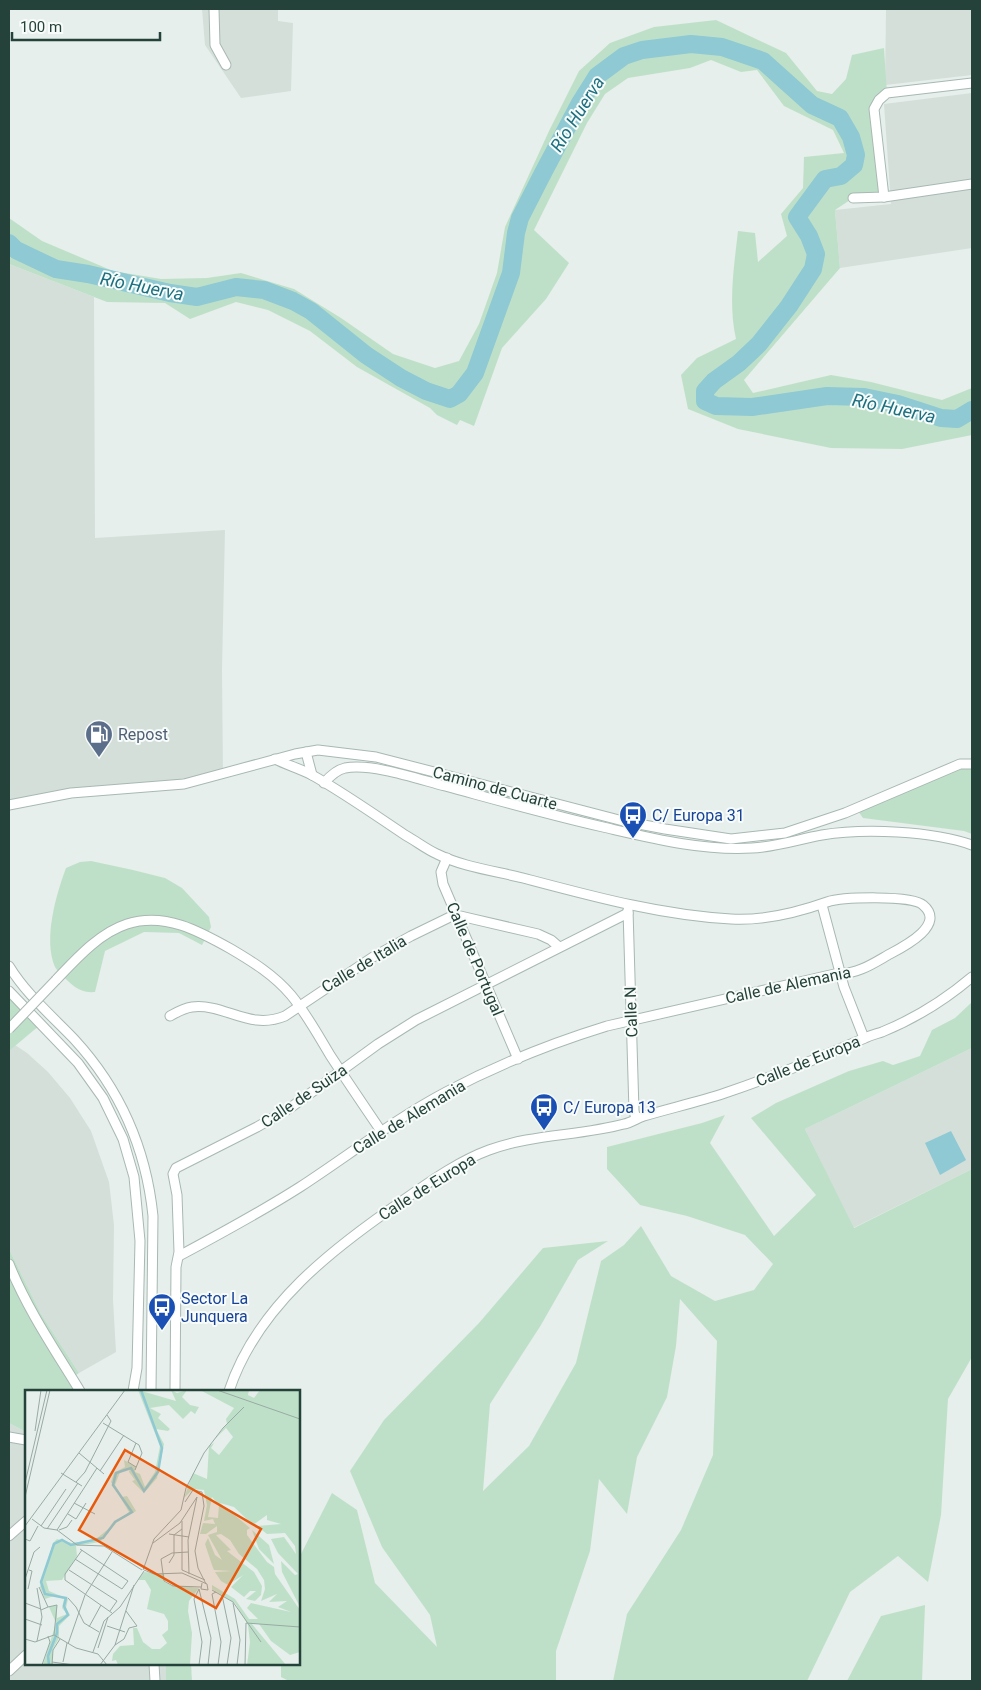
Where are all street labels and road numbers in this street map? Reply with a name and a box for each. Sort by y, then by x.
street label: Camino de Cuarte [431,762,559,814]
street label: Calle de Portugal [443,899,507,1019]
street label: Calle de Italia [318,931,410,997]
street label: Calle de Alemania [724,962,852,1008]
street label: Calle N [621,986,641,1038]
street label: Calle de Europa [753,1031,863,1091]
street label: Calle de Suiza [257,1060,351,1132]
street label: Calle de Alemania [349,1076,469,1158]
street label: Calle de Europa [375,1150,479,1224]

